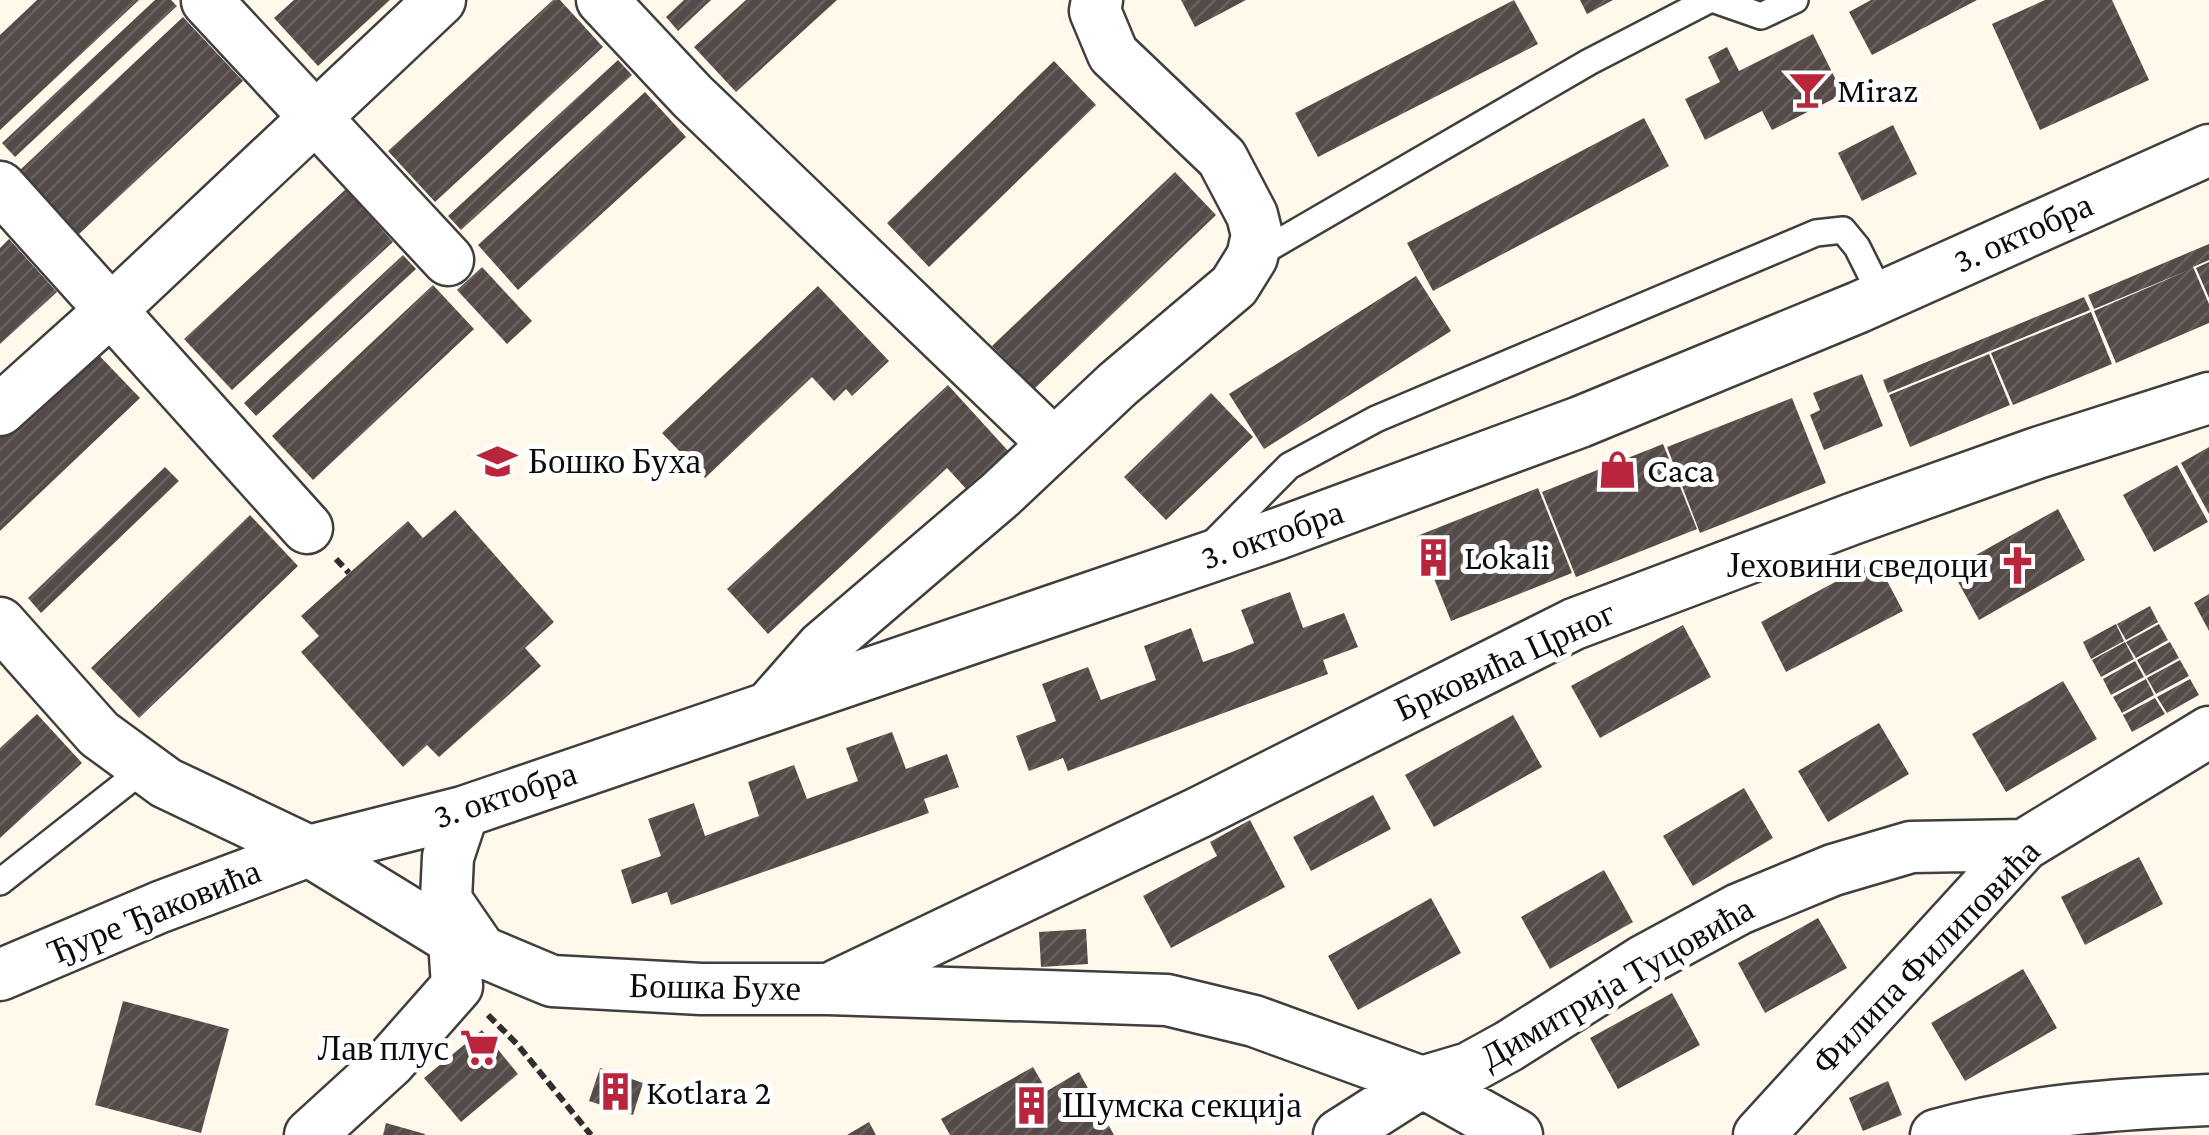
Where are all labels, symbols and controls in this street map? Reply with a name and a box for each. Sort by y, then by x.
bar icon: Miraz [1786,69,1828,111]
place label: Miraz [1837,71,1918,110]
street label: 3. октобра [1947,185,2099,281]
school or university icon: Бошко Буха [477,440,519,482]
place label: Бошко Буха [528,442,702,481]
shop icon: Caca [1596,449,1638,491]
place label: Caca [1647,451,1714,490]
street label: 3. октобра [1196,492,1349,578]
building icon: Lokali [1413,536,1455,578]
place label: Lokali [1464,538,1550,577]
church icon: Јеховини сведоци [1997,544,2039,586]
place label: Јеховини сведоци [1727,546,1988,585]
street label: Брковића Црног [1389,593,1621,729]
street label: 3. октобра [429,753,582,836]
street label: Филипа Филиповића [1804,831,2048,1082]
street label: Ђуре Ђаковића [42,851,267,972]
street label: Димитрија Туцовића [1473,889,1761,1077]
street label: Бошка Бухе [629,966,801,1008]
supermarket icon: Лав плус [458,1027,500,1069]
place label: Лав плус [317,1029,449,1068]
building icon: Kotlara 2 [595,1071,637,1113]
place label: Kotlara 2 [646,1073,771,1112]
building icon: Шумска секција [1011,1084,1053,1126]
place label: Шумска секција [1062,1086,1302,1125]

